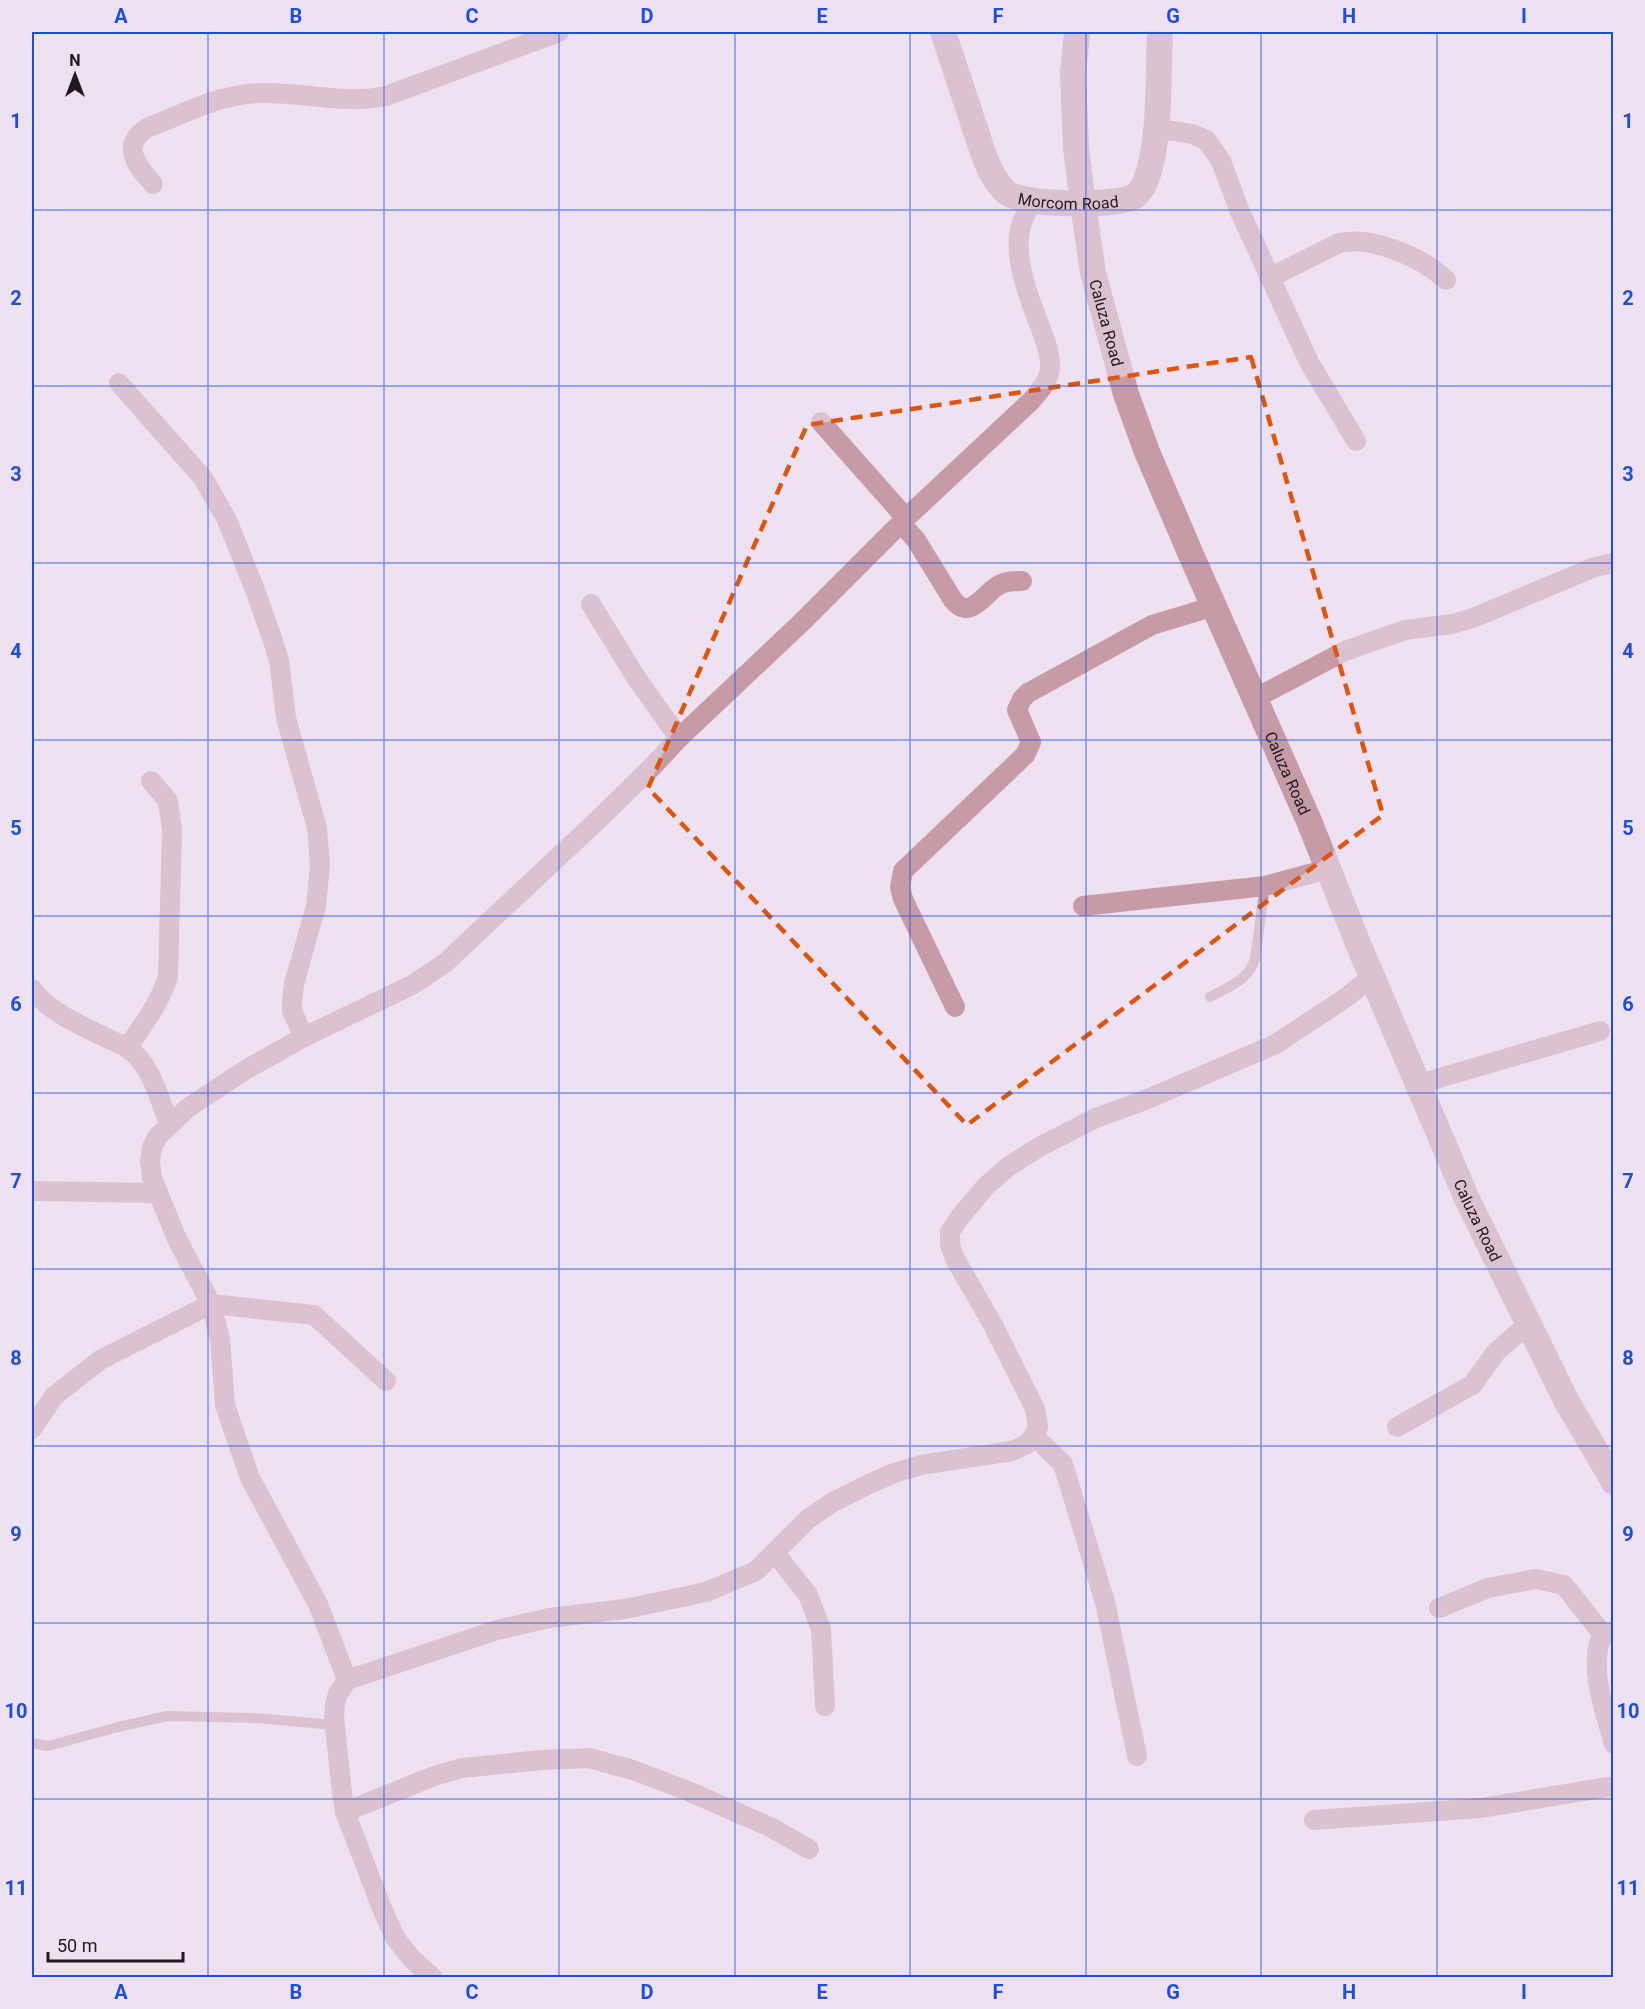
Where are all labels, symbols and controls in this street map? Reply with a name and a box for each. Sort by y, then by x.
text: A [114,4,128,28]
text: B [290,4,302,28]
text: C [465,4,479,28]
text: D [641,4,654,28]
text: E [816,4,828,28]
text: F [993,4,1004,28]
text: G [1166,4,1180,28]
text: H [1342,4,1356,28]
text: I [1521,4,1527,28]
north arrow [45,45,105,105]
text: N [69,51,81,70]
text: 1 [10,109,22,133]
text: 1 [1622,109,1634,133]
street label: Morcom Road [1016,188,1120,213]
street label: Caluza Road [1086,277,1127,368]
text: 2 [10,286,22,310]
text: 2 [1622,286,1634,310]
text: 3 [10,462,22,486]
text: 3 [1622,462,1634,486]
text: 4 [10,639,22,663]
text: 4 [1622,639,1634,663]
street label: Caluza Road [1261,728,1314,818]
text: 5 [10,816,22,840]
text: 5 [1622,816,1634,840]
text: 6 [10,992,22,1016]
text: 6 [1622,992,1634,1016]
text: 7 [10,1169,22,1193]
text: 7 [1622,1169,1634,1193]
street label: Caluza Road [1450,1176,1506,1265]
text: 8 [10,1346,22,1370]
text: 8 [1622,1346,1634,1370]
text: 9 [10,1522,22,1546]
text: 9 [1622,1522,1634,1546]
text: 10 [5,1699,27,1723]
text: 10 [1617,1699,1639,1723]
text: 11 [5,1876,27,1900]
text: 11 [1617,1876,1639,1900]
scale bar [48,1925,183,1963]
text: 50 m [57,1935,97,1956]
text: A [114,1980,128,2004]
text: B [290,1980,302,2004]
text: C [465,1980,479,2004]
text: D [641,1980,654,2004]
text: E [816,1980,828,2004]
text: F [993,1980,1004,2004]
text: G [1166,1980,1180,2004]
text: H [1342,1980,1356,2004]
text: I [1521,1980,1527,2004]

